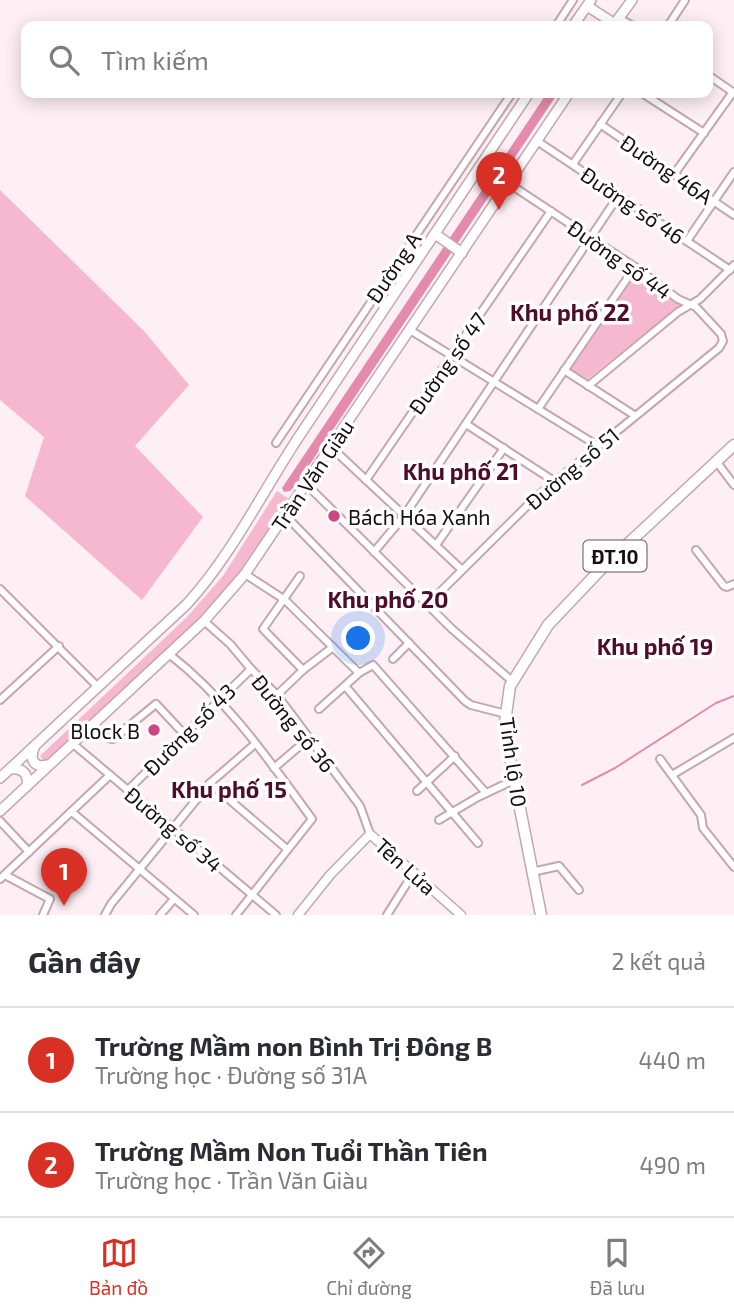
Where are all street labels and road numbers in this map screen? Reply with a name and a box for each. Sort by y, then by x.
street label: Đường 46A [616,129,718,209]
street label: Đường số 46 [576,161,690,249]
street label: Đường số 44 [563,214,677,304]
street label: Đường A [360,227,426,307]
street label: Đường số 47 [403,307,491,419]
street label: Trần Văn Giàu [266,414,358,536]
street label: Đường số 51 [520,422,624,514]
road number: ĐT.10 [584,540,646,572]
street label: Đường số 36 [247,669,341,777]
street label: Đường số 43 [138,678,240,780]
street label: Tỉnh lộ 10 [495,716,533,808]
street label: Đường số 34 [120,781,228,877]
street label: Tên Lửa [371,832,441,900]

